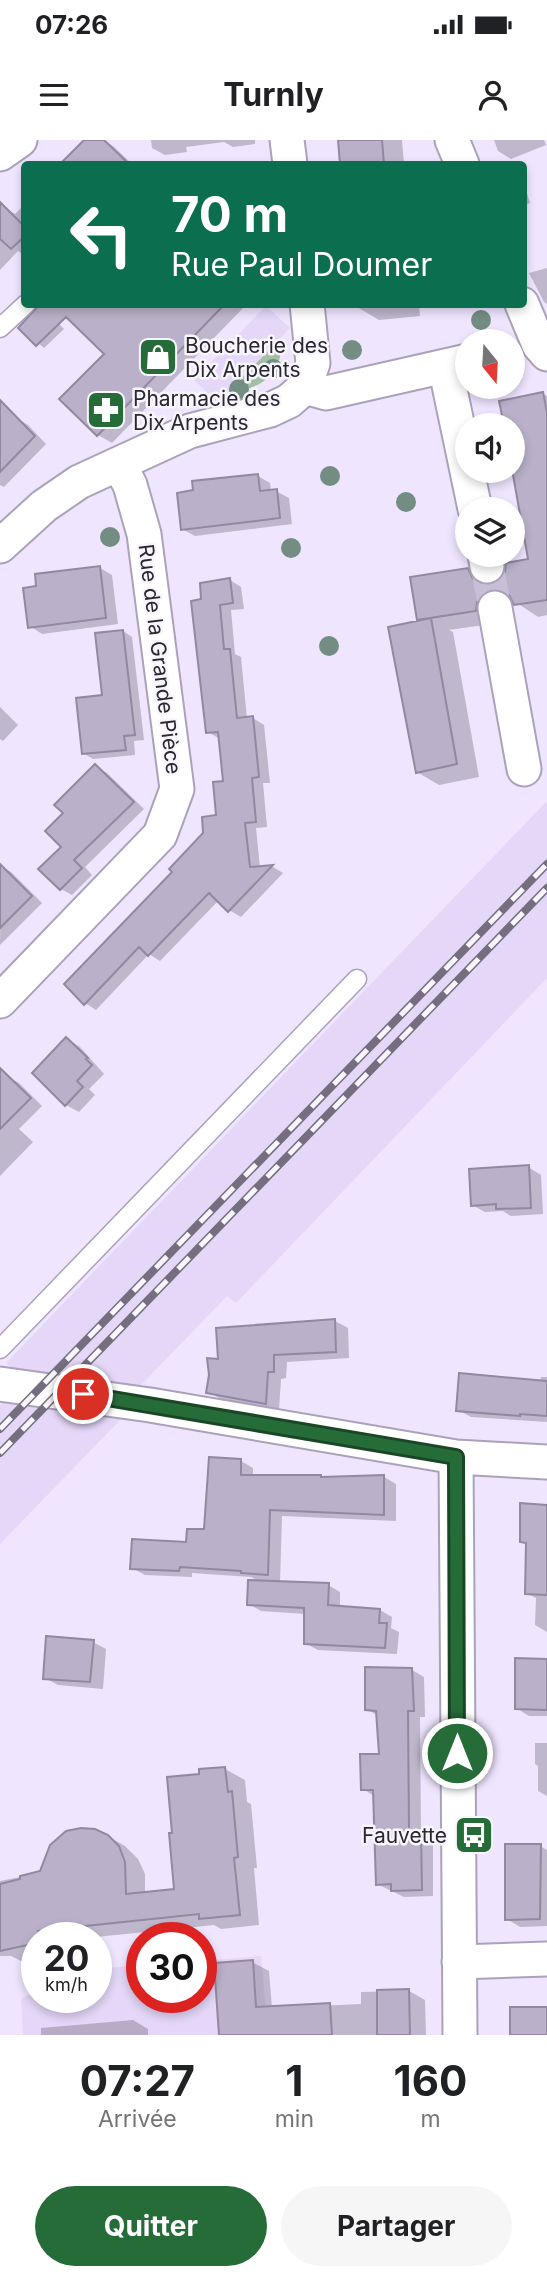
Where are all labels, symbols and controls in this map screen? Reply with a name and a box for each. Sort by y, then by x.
text: 07:26 [35,9,108,40]
text: Turnly [223,75,324,114]
icon: menu [35,76,73,114]
icon: person [474,76,512,114]
text: 70 m [171,185,288,244]
icon: left [56,189,147,280]
text: Rue Paul Doumer [171,245,432,284]
north arrow [455,329,525,399]
map controls [455,329,525,567]
place label: Boucherie des Dix Arpents [185,333,328,382]
shop icon: Boucherie des Dix Arpents [137,336,179,378]
place label: Pharmacie des Dix Arpents [133,386,280,435]
pharmacy icon: Pharmacie des Dix Arpents [85,389,127,431]
button: sound [455,413,525,483]
button: layers [455,497,525,567]
street label: Rue de la Grande Pièce [133,543,187,775]
pin [53,1364,113,1424]
icon: arrive [64,1375,102,1413]
position arrow [420,1716,494,1790]
bus stop icon: Fauvette [453,1814,495,1856]
place label: Fauvette [362,1823,447,1848]
speed limit sign: 30 [126,1922,217,2013]
text: 20 [44,1937,89,1979]
text: km/h [45,1974,88,1995]
text: 07:27 [80,2055,195,2106]
text: 1 [285,2055,303,2106]
text: 160 [394,2055,467,2106]
text: Arrivée [98,2105,177,2133]
text: min [275,2105,314,2133]
text: m [420,2105,441,2133]
button: Quitter [35,2186,267,2266]
button: Partager [281,2186,512,2266]

